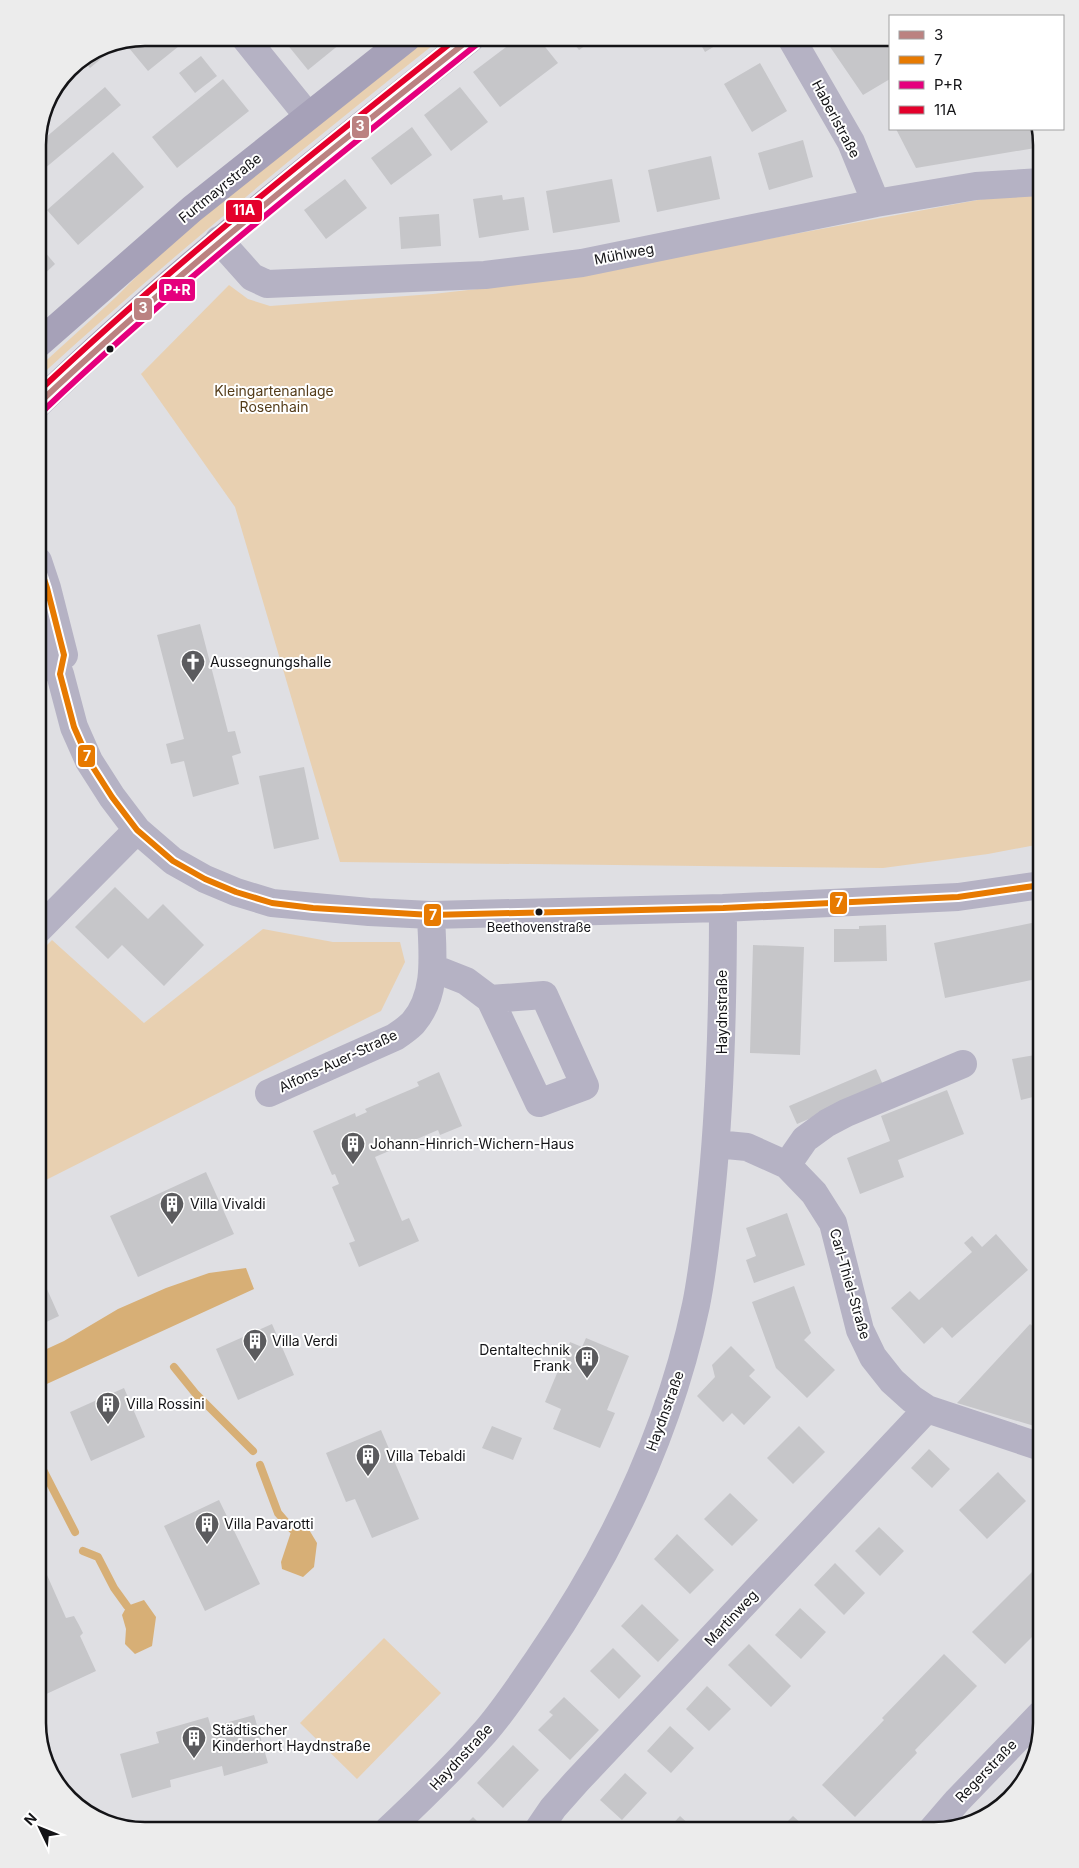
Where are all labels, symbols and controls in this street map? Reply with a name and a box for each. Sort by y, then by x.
legend [889,15,1064,130]
text: 3 [934,25,943,44]
text: 7 [934,50,943,69]
text: P+R [934,75,963,94]
street label: Haberlstraße [809,77,864,161]
text: 11A [934,100,957,119]
line badge: 3 [351,115,370,139]
text: 3 [355,117,365,134]
street label: Furtmayrstraße [175,149,264,226]
line badge: 11A [225,199,263,223]
text: 11A [233,201,256,218]
street label: Mühlweg [593,239,655,268]
line badge: P+R [158,278,196,302]
text: P+R [163,281,191,298]
line badge: 3 [133,297,153,321]
text: 3 [138,299,148,316]
unlabelled marker [105,344,115,354]
park label: Kleingartenanlage Rosenhain [214,382,334,415]
church icon: Aussegnungshalle [180,649,206,683]
place label: Aussegnungshalle [210,653,331,670]
line badge: 7 [77,744,96,768]
text: 7 [83,747,91,764]
line badge: 7 [829,891,848,915]
text: 7 [835,893,843,910]
line badge: 7 [423,903,442,927]
text: 7 [429,906,437,923]
marker: Beethovenstraße [534,907,544,917]
place label: Beethovenstraße [487,919,591,935]
street label: Haydnstraße [713,970,730,1054]
street label: Alfons-Auer-Straße [276,1026,400,1095]
building icon: Johann-Hinrich-Wichern-Haus [340,1131,366,1165]
place label: Johann-Hinrich-Wichern-Haus [370,1135,574,1152]
building icon: Villa Vivaldi [159,1191,185,1225]
place label: Villa Vivaldi [190,1195,266,1212]
street label: Carl-Thiel-Straße [827,1226,874,1341]
building icon: Villa Verdi [242,1328,268,1362]
place label: Villa Verdi [272,1332,338,1349]
place label: Dentaltechnik Frank [479,1341,570,1374]
building icon: Dentaltechnik Frank [574,1345,600,1379]
street label: Haydnstraße [642,1368,687,1453]
building icon: Villa Rossini [95,1391,121,1425]
place label: Villa Rossini [126,1395,205,1412]
building icon: Villa Tebaldi [355,1443,381,1477]
place label: Villa Tebaldi [386,1447,466,1464]
building icon: Villa Pavarotti [194,1511,220,1545]
place label: Villa Pavarotti [224,1515,314,1532]
street label: Martinweg [700,1586,761,1649]
street label: Haydnstraße [426,1720,496,1793]
place label: Städtischer Kinderhort Haydnstraße [212,1721,371,1754]
building icon: Städtischer Kinderhort Haydnstraße [181,1725,207,1759]
street label: Regerstraße [951,1736,1020,1806]
north arrow [15,1803,65,1853]
text: N [20,1809,40,1828]

